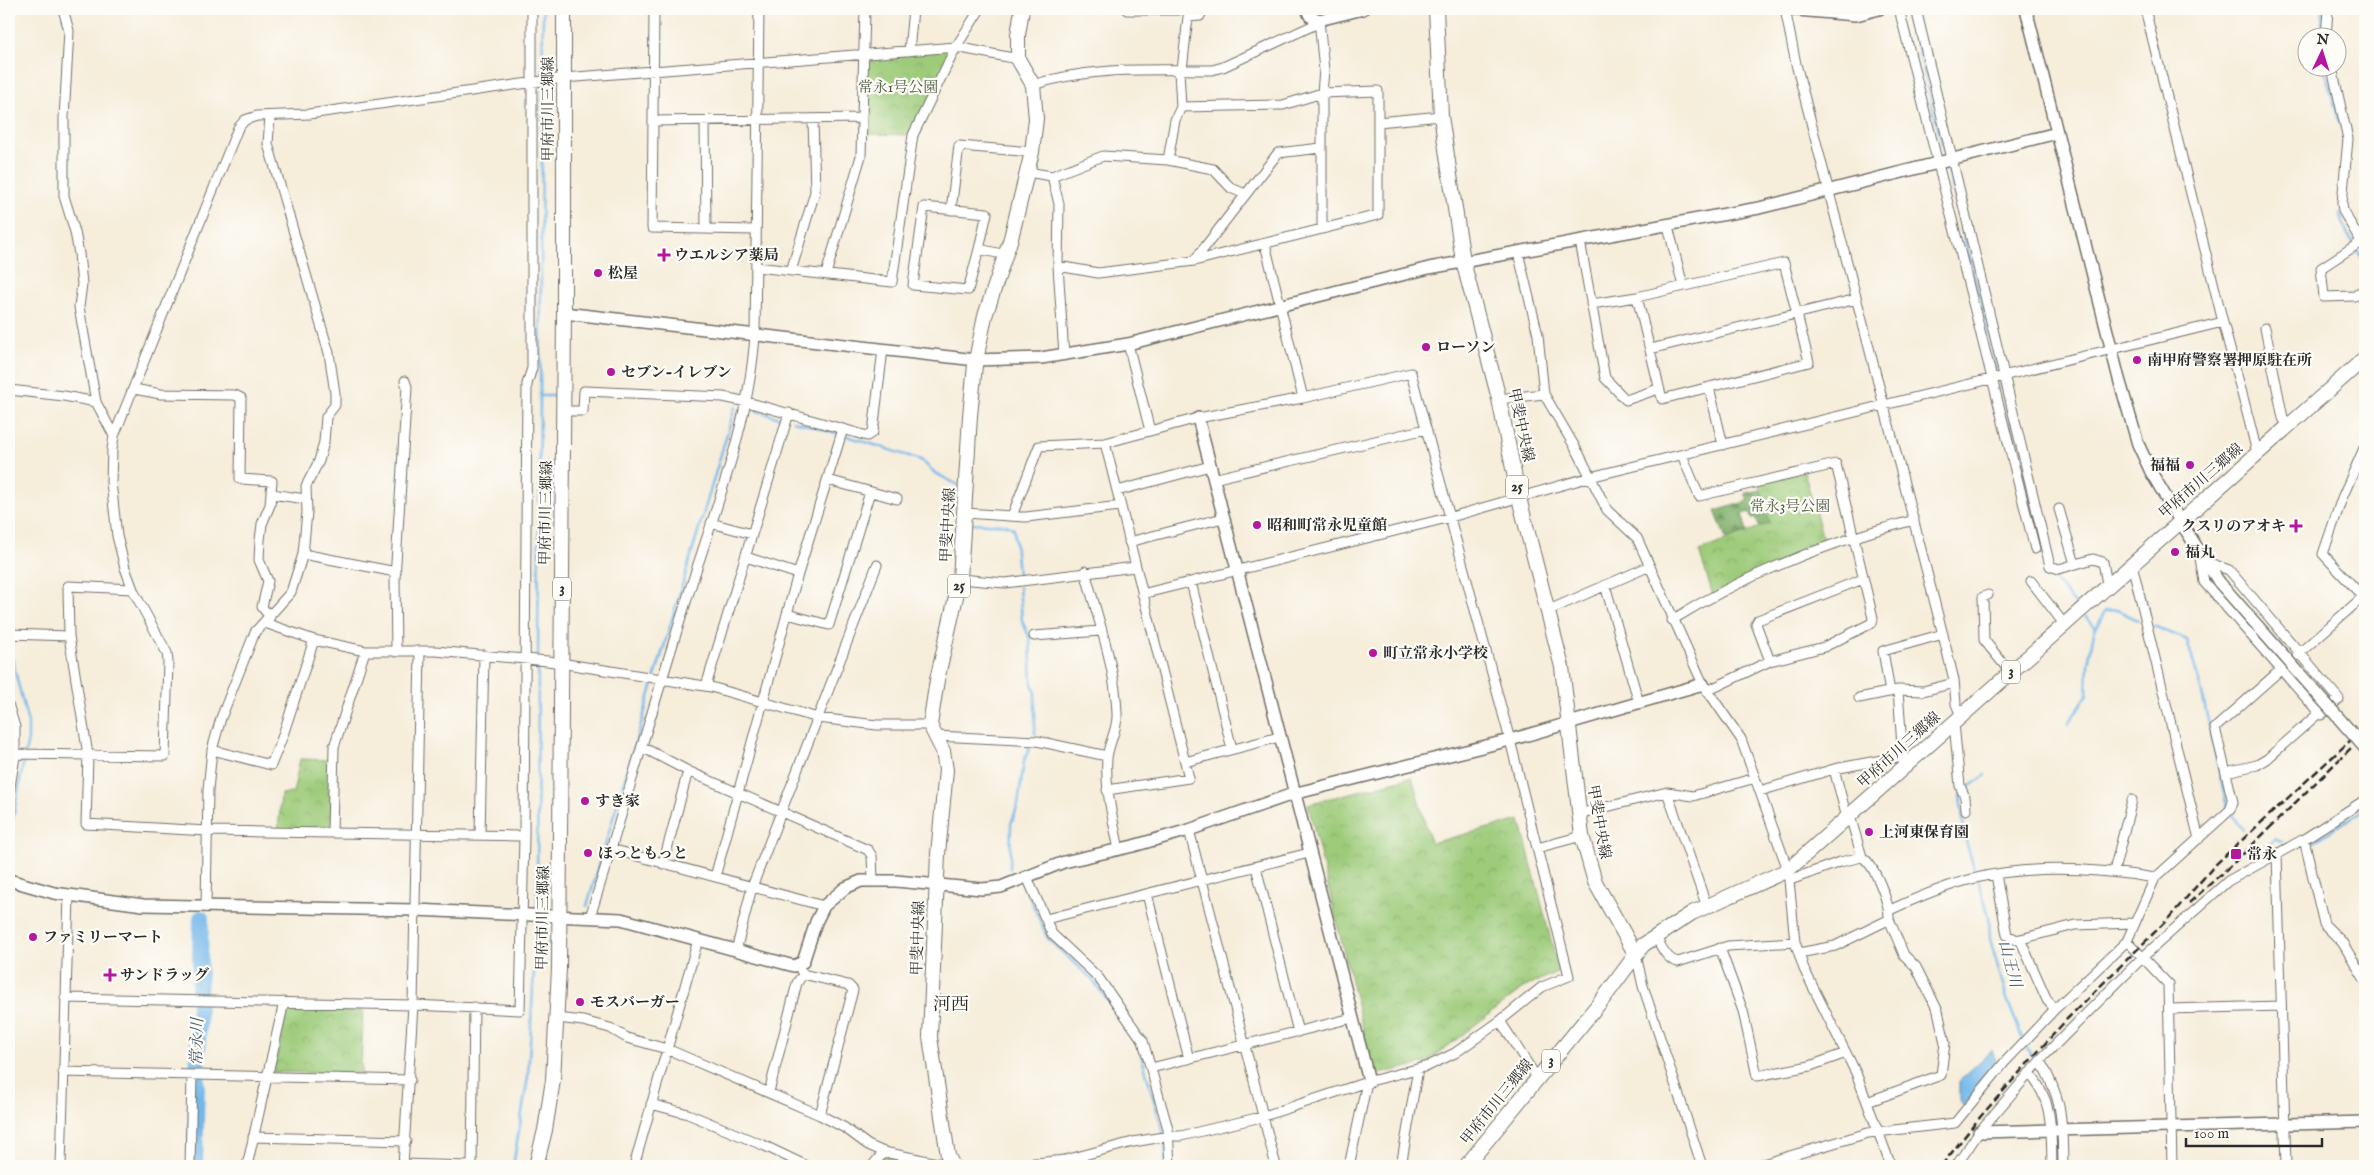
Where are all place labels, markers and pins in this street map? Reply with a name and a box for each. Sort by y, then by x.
place label: ウエルシア薬局 [674,246,779,265]
marker: ウエルシア薬局 [658,249,670,261]
place label: 松屋 [608,264,638,283]
marker: 松屋 [592,267,604,279]
place label: ローソン [1436,338,1495,357]
marker: ローソン [1420,341,1432,353]
place label: 南甲府警察署押原駐在所 [2147,351,2312,370]
marker: 南甲府警察署押原駐在所 [2131,354,2143,366]
place label: セブン-イレブン [621,363,732,382]
marker: セブン-イレブン [605,366,617,378]
place label: 福福 [2150,456,2180,475]
marker: 福福 [2184,459,2196,471]
place label: 昭和町常永児童館 [1267,516,1387,535]
place label: クスリのアオキ [2181,517,2286,536]
marker: 昭和町常永児童館 [1251,519,1263,531]
marker: クスリのアオキ [2290,520,2302,532]
place label: 福丸 [2185,543,2215,562]
marker: 福丸 [2169,546,2181,558]
place label: 町立常永小学校 [1383,644,1488,663]
marker: 町立常永小学校 [1367,647,1379,659]
place label: すき家 [595,792,640,811]
marker: すき家 [579,795,591,807]
place label: 上河東保育園 [1879,823,1969,842]
marker: 上河東保育園 [1863,826,1875,838]
place label: ほっともっと [598,844,688,863]
place label: 常永 [2247,845,2277,864]
marker: ほっともっと [582,847,594,859]
marker: 常永 [2229,847,2243,861]
place label: ファミリーマート [43,928,163,947]
marker: ファミリーマート [27,931,39,943]
place label: サンドラッグ [120,966,209,985]
marker: サンドラッグ [104,969,116,981]
place label: モスバーガー [590,993,680,1012]
marker: モスバーガー [574,996,586,1008]

